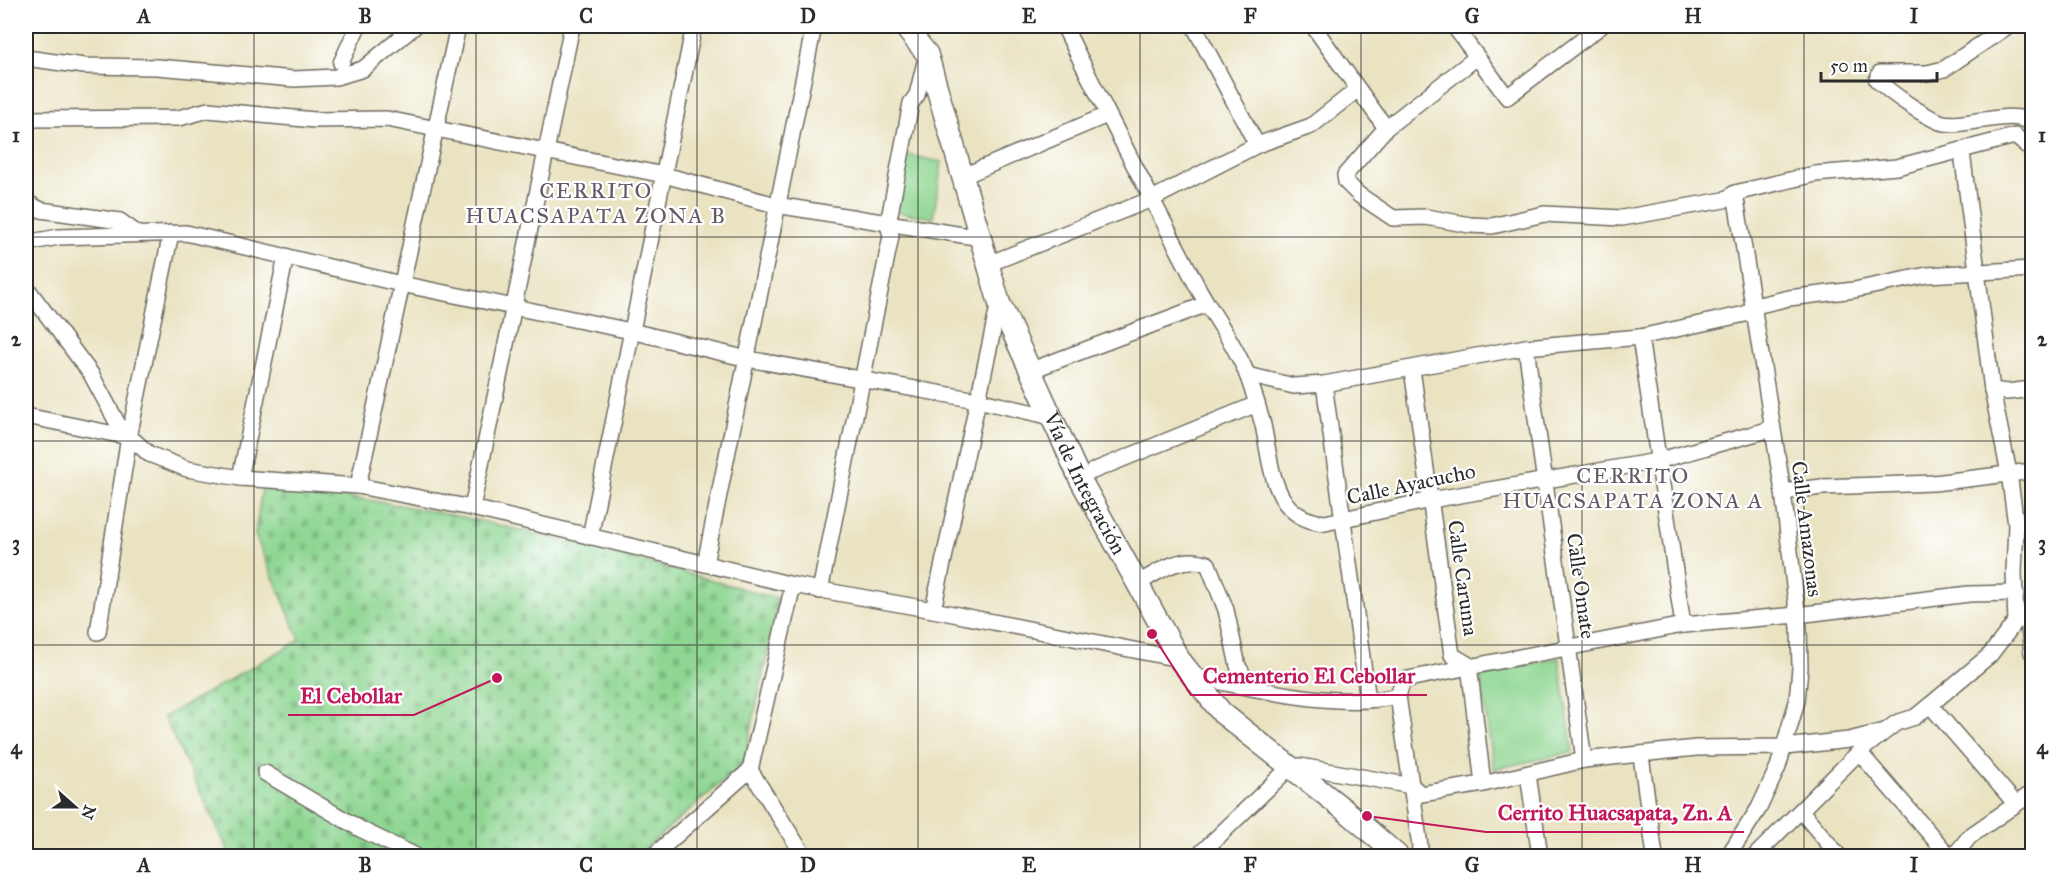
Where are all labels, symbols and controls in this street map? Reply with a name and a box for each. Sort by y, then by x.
text: A [135,4,151,28]
text: B [358,4,372,28]
text: C [579,4,593,28]
text: D [800,4,816,28]
text: E [1022,4,1037,28]
text: F [1243,4,1257,28]
text: G [1465,4,1480,28]
text: H [1684,4,1702,28]
text: I [1910,4,1919,28]
scale bar [1821,45,1936,83]
text: 50 m [1830,55,1868,77]
text: 1 [12,123,20,147]
text: 1 [2038,123,2046,147]
district label: CERRITO HUACSAPATA ZONA B [465,177,727,229]
text: 2 [11,327,22,351]
text: 2 [2037,327,2048,351]
street label: Vía de Integración [1038,407,1132,559]
street label: Calle Ayacucho [1344,458,1478,510]
street label: Calle Amazonas [1786,460,1828,598]
district label: CERRITO HUACSAPATA ZONA A [1502,462,1764,514]
street label: Calle Caruma [1442,518,1484,638]
text: 3 [12,531,20,556]
street label: Calle Omate [1561,531,1601,641]
text: 3 [2038,531,2046,556]
callout: Cementerio El Cebollar [1191,655,1427,695]
text: Cementerio El Cebollar [1203,662,1416,689]
callout: El Cebollar [288,675,414,715]
text: El Cebollar [300,682,403,709]
text: 4 [10,735,22,760]
text: 4 [2036,735,2048,760]
north arrow [45,777,105,837]
callout: Cerrito Huacsapata, Zn. A [1486,792,1744,832]
text: Cerrito Huacsapata, Zn. A [1498,799,1733,826]
text: N [77,802,100,822]
text: A [135,853,151,877]
text: B [358,853,372,877]
text: C [579,853,593,877]
text: D [800,853,816,877]
text: E [1022,853,1037,877]
text: F [1243,853,1257,877]
text: G [1465,853,1480,877]
text: H [1684,853,1702,877]
text: I [1910,853,1919,877]

